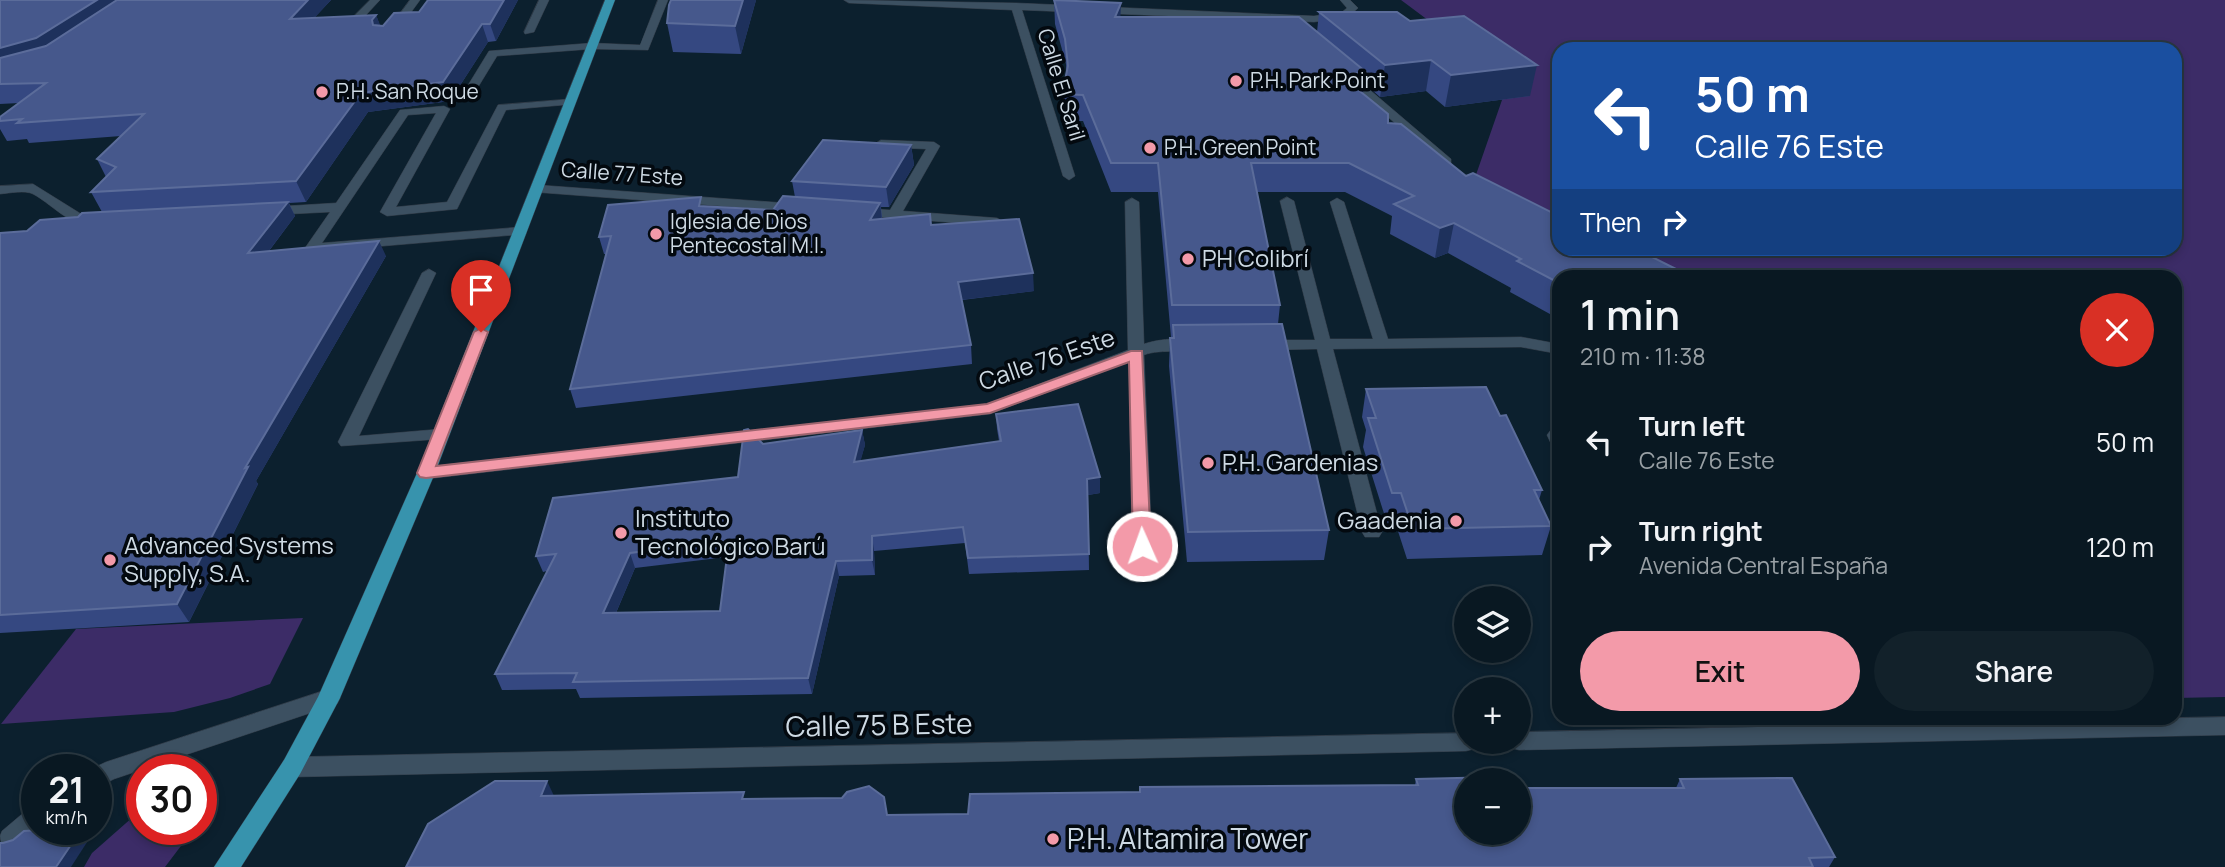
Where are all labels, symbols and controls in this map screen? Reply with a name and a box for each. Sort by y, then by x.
street label: Calle El Saril [1032,25,1092,144]
text: 50 m [1695,60,1810,127]
place label: P.H. Park Point [1250,66,1385,94]
icon: left [1580,70,1671,161]
marker: P.H. Park Point [1228,73,1244,89]
place label: P.H. San Roque [336,77,479,105]
marker: P.H. San Roque [314,84,330,100]
text: Calle 76 Este [1695,124,1884,168]
place label: P.H. Green Point [1164,133,1316,161]
marker: P.H. Green Point [1142,140,1158,156]
street label: Calle 77 Este [560,155,684,191]
icon: right [1655,203,1693,241]
text: Then [1580,204,1641,240]
place label: Iglesia de Dios Pentecostal M.I. [670,207,824,259]
marker: Iglesia de Dios Pentecostal M.I. [648,226,664,242]
place label: PH Colibrí [1202,241,1309,274]
marker: PH Colibrí [1180,251,1196,267]
pin [451,260,511,332]
icon: arrive [462,271,500,309]
text: 1 min [1580,285,1680,343]
button: close [2080,293,2154,367]
street label: Calle 76 Este [974,320,1119,397]
text: 210 m · 11:38 [1580,340,1706,372]
text: Turn left [1639,408,1746,444]
icon: left [1580,423,1618,461]
text: 50 m [2096,424,2154,460]
text: Calle 76 Este [1639,444,1775,476]
place label: P.H. Gardenias [1222,445,1378,478]
marker: P.H. Gardenias [1200,455,1216,471]
place label: Instituto Tecnológico Barú [635,501,826,562]
place label: Gaadenia [1337,503,1442,536]
position arrow [1105,509,1179,583]
marker: Gaadenia [1448,513,1464,529]
text: Turn right [1639,513,1763,549]
marker: Instituto Tecnológico Barú [613,525,629,541]
place label: Advanced Systems Supply, S.A. [124,528,334,589]
icon: right [1580,528,1618,566]
text: 120 m [2086,529,2154,565]
text: Avenida Central España [1639,549,1888,581]
marker: Advanced Systems Supply, S.A. [102,552,118,568]
map controls [1454,586,1531,845]
button: layers [1454,586,1531,663]
button: Exit [1580,631,1860,711]
button: Share [1874,631,2154,711]
button: + [1454,677,1531,754]
street label: Calle 75 B Este [785,703,973,745]
speed limit sign: 30 [126,754,217,845]
text: 21 [48,766,85,814]
button: − [1454,768,1531,845]
text: km/h [46,805,87,829]
place label: P.H. Altamira Tower [1067,819,1308,857]
marker: P.H. Altamira Tower [1045,831,1061,847]

